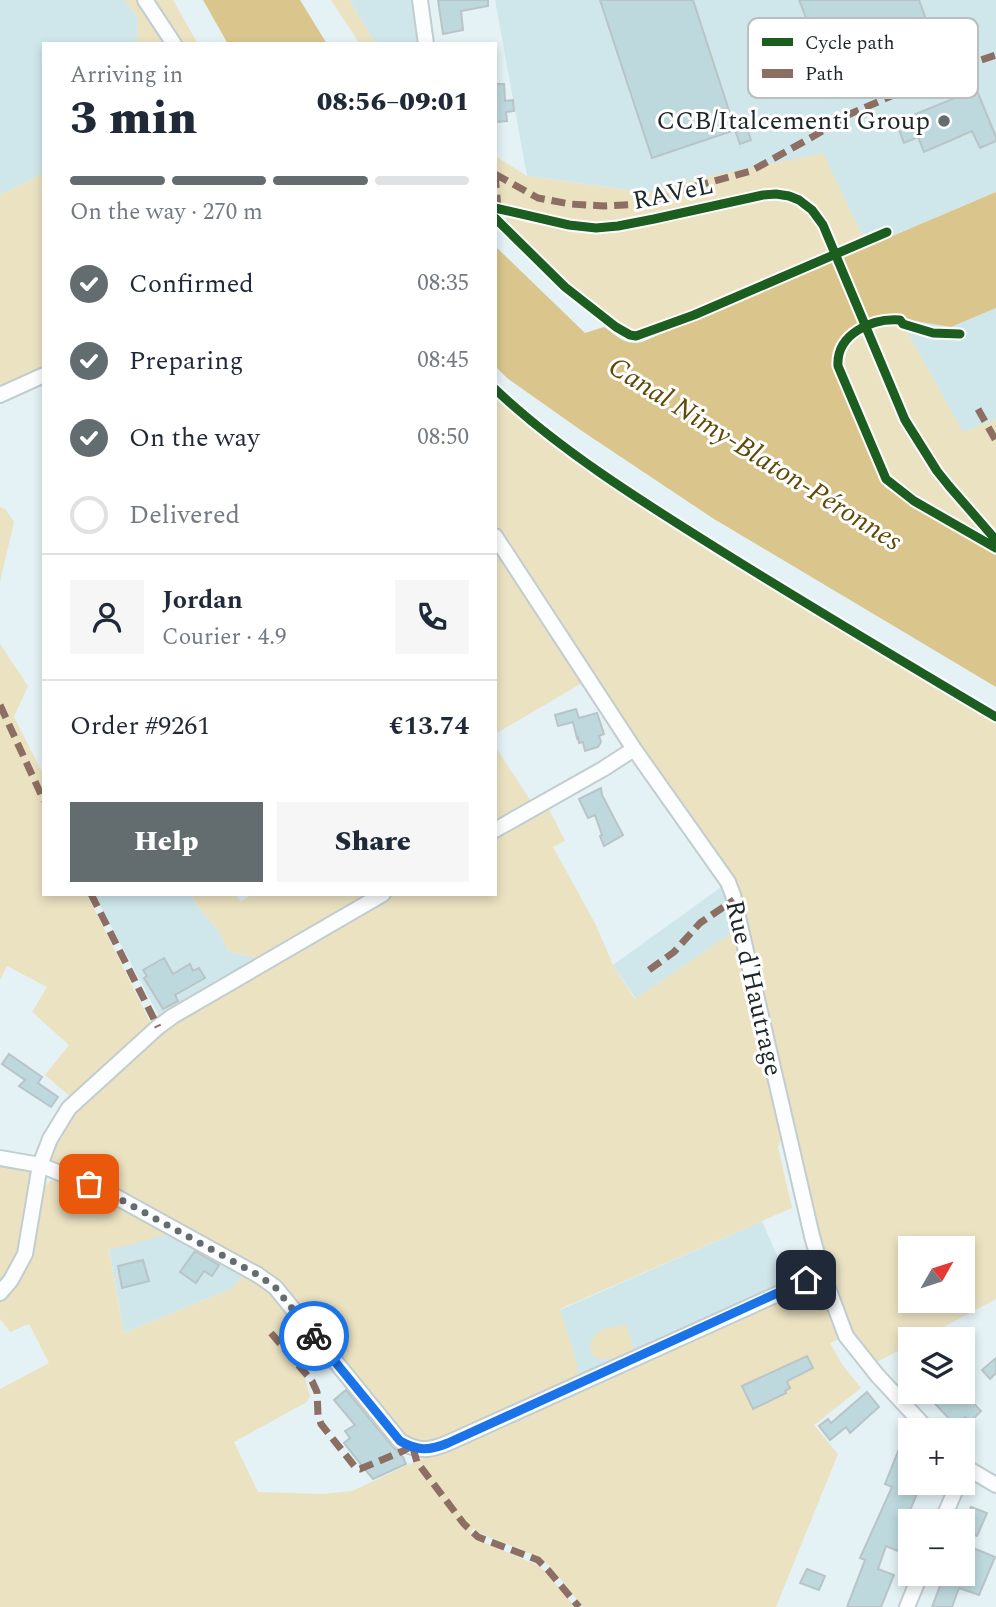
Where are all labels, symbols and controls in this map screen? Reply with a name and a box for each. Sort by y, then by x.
legend [748,18,978,98]
text: Cycle path [805,29,895,58]
text: Arriving in [70,58,183,93]
text: Path [805,60,844,89]
text: 08:56–09:01 [317,82,469,122]
text: 3 min [70,84,197,154]
place label: CCB/Italcementi Group [656,101,930,141]
marker: CCB/Italcementi Group [936,113,952,129]
street label: RAVeL [629,165,717,221]
text: On the way · 270 m [70,195,263,230]
text: Confirmed [129,264,254,304]
icon: check [70,265,108,303]
text: 08:35 [417,266,469,301]
text: Preparing [129,341,243,381]
icon: check [70,342,108,380]
text: 08:45 [417,343,469,378]
water label: Canal Nimy-Blaton-Péronnes [600,346,910,562]
text: On the way [129,418,260,458]
icon: check [70,419,108,457]
text: 08:50 [417,420,469,455]
text: Delivered [129,495,240,535]
button: person [70,580,144,654]
text: Jordan [162,580,243,620]
button: phone [395,580,469,654]
text: Courier · 4.9 [162,620,287,655]
text: Order #9261 [70,706,210,746]
text: €13.74 [389,706,469,746]
button: Help [70,802,263,882]
button: Share [277,802,469,882]
street label: Rue d'Hautrage [714,896,794,1080]
pin [59,1154,119,1214]
icon: bag [70,1165,108,1203]
north arrow [898,1236,975,1312]
map controls [898,1236,975,1586]
pin [776,1250,836,1310]
icon: home [787,1261,825,1299]
courier [279,1301,349,1371]
icon: bike [295,1317,333,1355]
button: layers [898,1327,975,1404]
button: + [898,1418,975,1495]
button: − [898,1509,975,1586]

